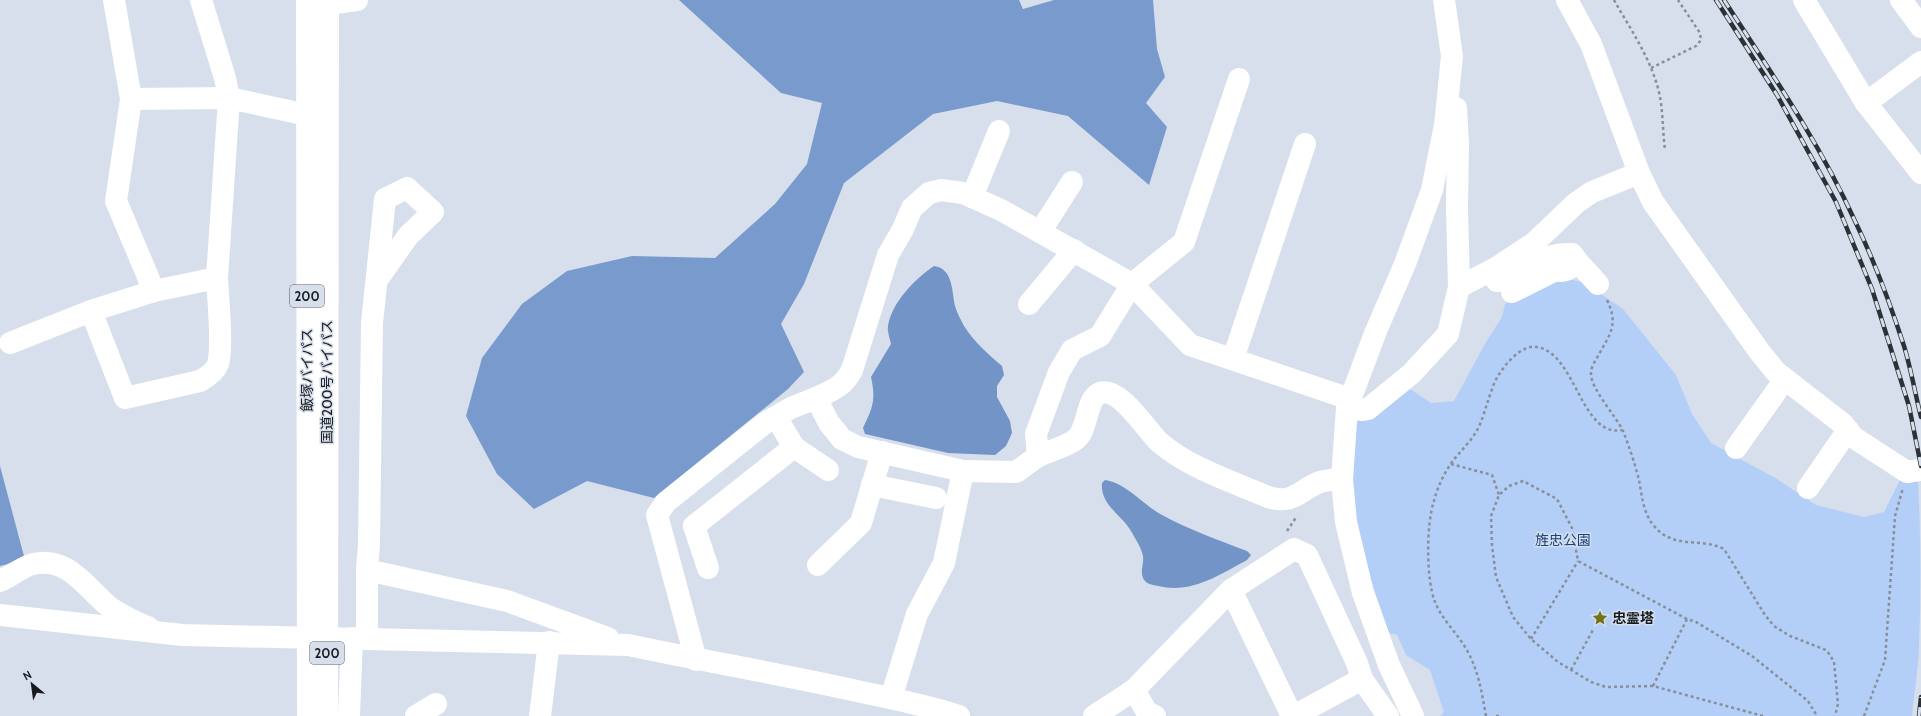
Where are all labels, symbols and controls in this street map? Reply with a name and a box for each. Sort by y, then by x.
road number: 200 [290,285,324,307]
street label: 国道200号バイパス [318,320,336,444]
street label: 飯塚バイパス [298,328,316,412]
park label: 旌忠公園 [1535,531,1591,549]
place icon: 忠霊塔 [1591,609,1609,627]
place label: 忠霊塔 [1612,609,1654,627]
road number: 200 [310,642,344,664]
north arrow [12,664,52,704]
text: N [20,667,34,683]

